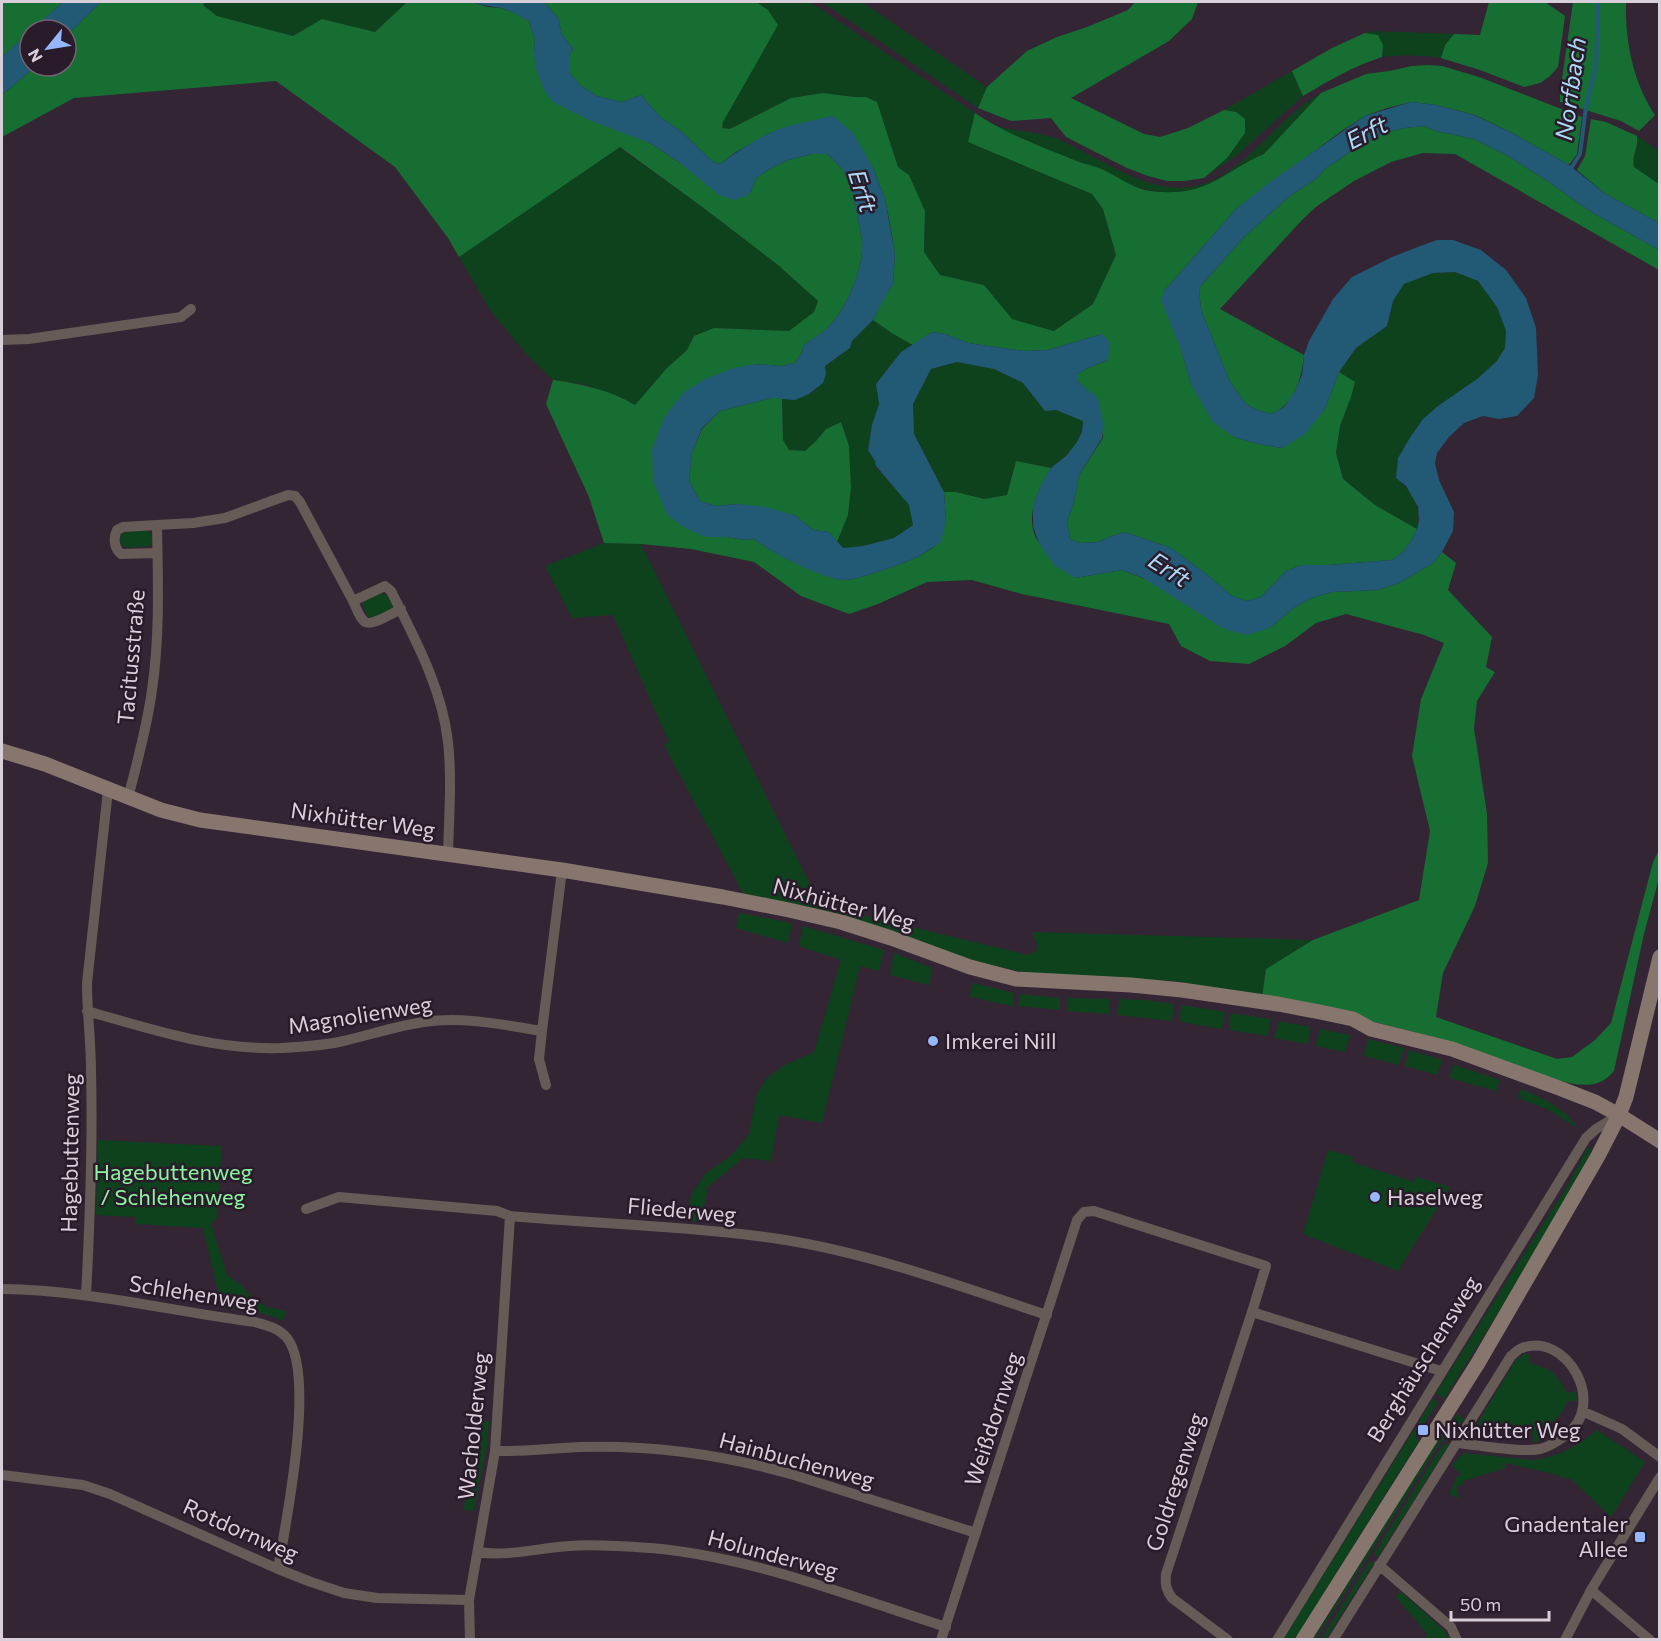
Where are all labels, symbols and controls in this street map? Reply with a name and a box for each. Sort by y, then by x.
north arrow [18,18,78,78]
water label: Norfbach [1548,35,1591,142]
text: N [23,46,46,66]
water label: Erft [1341,108,1393,154]
water label: Erft [843,166,884,217]
water label: Erft [1144,545,1197,593]
street label: Tacitusstraße [111,588,150,726]
street label: Nixhütter Weg [289,796,437,843]
street label: Nixhütter Weg [770,872,918,935]
street label: Magnolienweg [286,990,434,1039]
place label: Imkerei Nill [945,1027,1057,1054]
marker: Imkerei Nill [926,1034,940,1048]
street label: Hagebuttenweg [55,1073,84,1233]
park label: Hagebuttenweg / Schlehenweg [93,1158,253,1210]
place label: Haselweg [1387,1183,1483,1210]
marker: Haselweg [1368,1190,1382,1204]
street label: Fliederweg [626,1191,738,1228]
street label: Schlehenweg [127,1269,261,1316]
street label: Berghäuschensweg [1360,1271,1485,1447]
street label: Weißdornweg [958,1348,1027,1489]
street label: Wacholderweg [451,1350,494,1501]
street label: Goldregenweg [1139,1409,1210,1554]
place label: Nixhütter Weg [1435,1416,1581,1443]
marker: Nixhütter Weg [1416,1423,1430,1437]
street label: Hainbuchenweg [716,1426,878,1493]
street label: Rotdornweg [179,1492,303,1567]
place label: Gnadentaler Allee [1504,1510,1628,1562]
street label: Holunderweg [705,1523,841,1584]
marker: Gnadentaler Allee [1633,1530,1647,1544]
scale bar [1451,1584,1548,1622]
text: 50 m [1460,1593,1501,1615]

